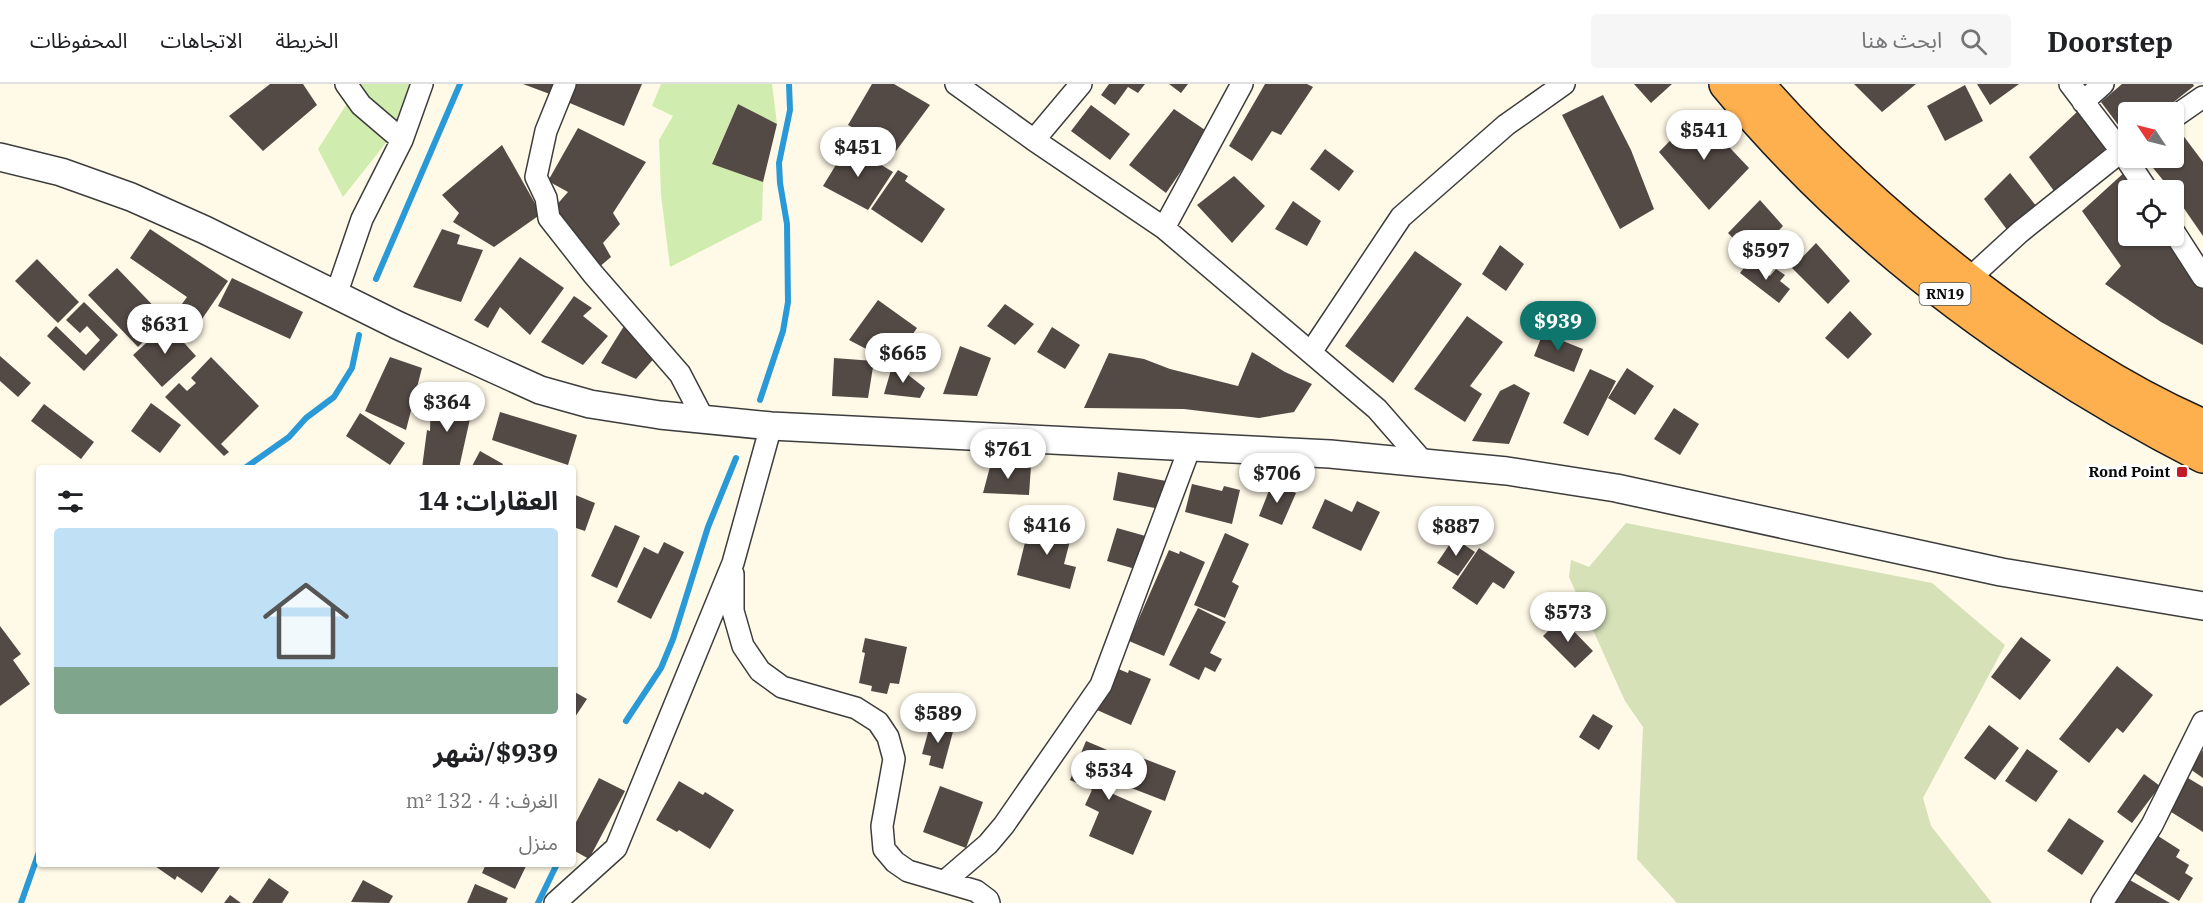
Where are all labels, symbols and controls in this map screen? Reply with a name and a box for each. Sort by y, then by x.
search box [1591,14,2011,68]
text: Doorstep [2047,23,2173,60]
text: ابحث هنا [1861,25,1942,54]
icon: search [1957,25,1990,58]
text: المحفوظات [30,26,127,54]
text: الاتجاهات [160,26,242,54]
text: الخريطة [275,26,338,54]
north arrow [2118,102,2184,168]
map controls [2118,102,2184,246]
pin: $541 [1668,110,1740,161]
text: $541 [1680,116,1728,143]
pin: $451 [822,127,894,178]
text: $451 [834,133,882,160]
button: locate [2118,180,2184,246]
pin: $597 [1730,230,1802,281]
text: $597 [1742,236,1790,263]
road number: RN19 [1920,283,1970,305]
pin: $939 [1522,301,1594,352]
pin: $631 [129,304,201,355]
text: $939 [1534,307,1582,334]
text: $631 [141,310,189,337]
pin: $665 [867,333,939,384]
text: $665 [879,339,927,366]
pin: $364 [411,382,483,433]
text: $364 [423,388,471,415]
pin: $761 [972,429,1044,480]
text: $761 [984,435,1032,462]
pin: $706 [1241,453,1313,504]
text: $706 [1253,459,1301,486]
place label: Rond Point [2089,462,2170,481]
marker: Rond Point [2175,465,2189,479]
text: العقارات: 14 [418,483,558,517]
icon: filters [54,485,87,518]
pin: $416 [1011,505,1083,556]
pin: $887 [1420,506,1492,557]
text: $416 [1023,511,1071,538]
text: $887 [1432,512,1480,539]
icon: home [252,567,360,675]
pin: $573 [1532,592,1604,643]
text: $573 [1544,598,1592,625]
pin: $589 [902,693,974,744]
text: $589 [914,699,962,726]
text: $939/شهر [433,735,558,769]
pin: $534 [1073,750,1145,801]
text: $534 [1085,756,1133,783]
text: الغرف: 4 · 132 m² [406,787,558,814]
text: منزل [519,829,558,856]

